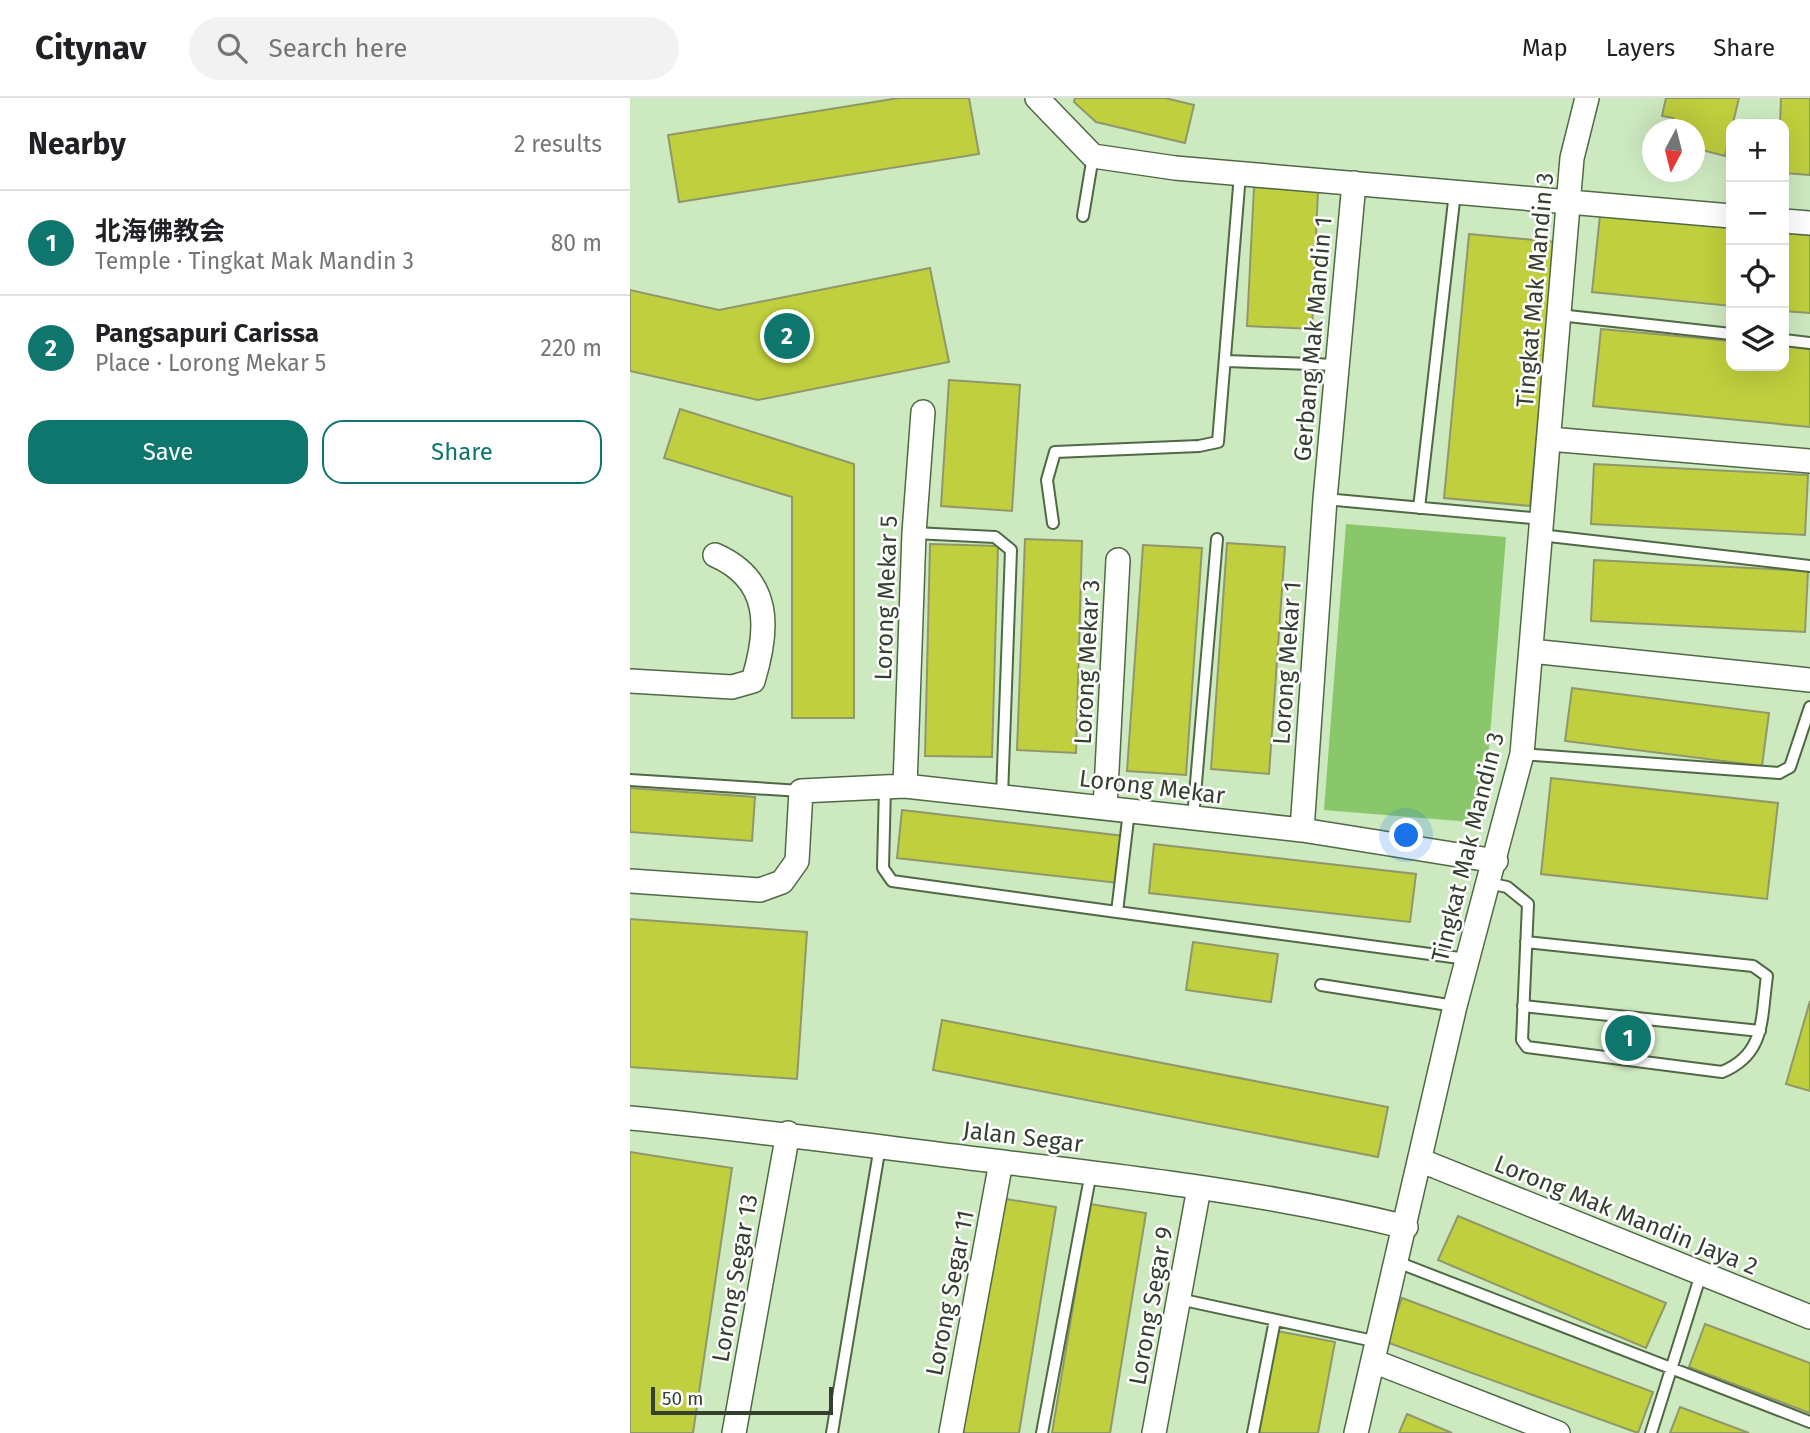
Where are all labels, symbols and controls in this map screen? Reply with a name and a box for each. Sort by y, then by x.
search box [189,17,679,80]
text: Citynav [35,28,147,68]
icon: search [213,29,251,67]
text: Search here [269,33,407,64]
text: Map [1522,34,1568,62]
text: Layers [1606,34,1675,62]
text: Share [1713,34,1775,62]
north arrow [1642,119,1705,182]
map controls [1726,119,1789,371]
button: + [1726,119,1789,182]
text: Nearby [28,126,126,162]
text: 2 results [514,130,602,158]
street label: Tingkat Mak Mandin 3 [1511,172,1559,408]
button: − [1726,182,1789,245]
street label: Gerbang Mak Mandin 1 [1288,215,1338,463]
text: 北海佛教会 [95,216,225,247]
text: 1 [46,229,56,257]
text: 80 m [551,229,602,257]
button: locate [1726,245,1789,308]
text: Temple · Tingkat Mak Mandin 3 [95,247,414,275]
button: layers [1726,308,1789,371]
pin: 2 [764,310,810,362]
text: Pangsapuri Carissa [95,318,319,349]
text: 2 [45,334,57,362]
text: 220 m [541,334,602,362]
text: Place · Lorong Mekar 5 [95,349,326,377]
button: Save [28,420,308,484]
button: Share [322,420,602,484]
street label: Lorong Mekar 5 [869,515,903,681]
street label: Lorong Mekar 3 [1069,579,1105,745]
street label: Lorong Mekar 1 [1267,580,1307,746]
street label: Tingkat Mak Mandin 3 [1426,729,1510,965]
street label: Lorong Mekar [1077,764,1227,810]
your location [1389,818,1423,852]
pin: 1 [1605,1012,1651,1064]
street label: Jalan Segar [961,1116,1085,1158]
street label: Lorong Mak Mandin Jaya 2 [1490,1149,1762,1281]
street label: Lorong Segar 13 [706,1192,764,1364]
street label: Lorong Segar 11 [920,1208,980,1378]
street label: Lorong Segar 9 [1123,1225,1179,1387]
scale bar [651,1384,833,1416]
text: 50 m [662,1387,703,1410]

